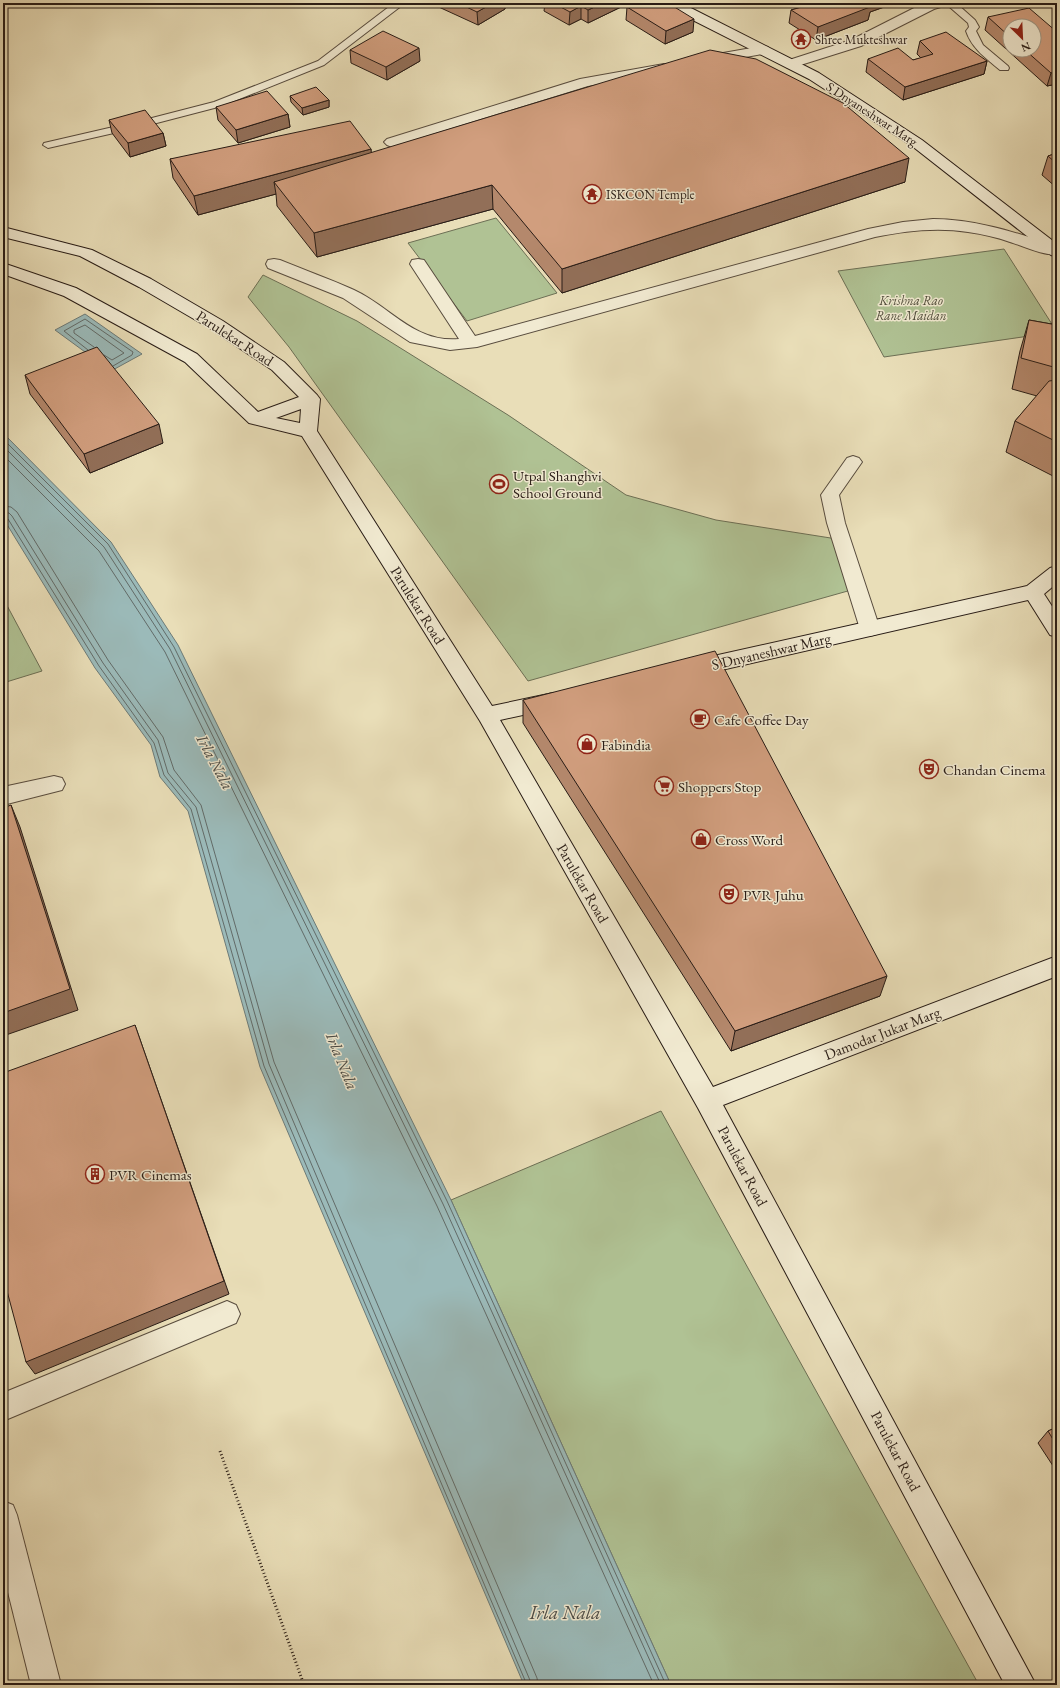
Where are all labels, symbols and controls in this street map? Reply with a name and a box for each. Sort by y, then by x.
north arrow [1002,18,1042,58]
temple icon: Shree Mukteshwar [790,28,812,50]
place label: Shree Mukteshwar [815,31,908,48]
text: N [1019,39,1033,55]
street label: S Dnyaneshwar Marg [823,78,921,150]
temple icon: ISKCON Temple [581,183,603,205]
place label: ISKCON Temple [606,186,695,203]
park label: Krishna Rao Rane Maidan [875,292,947,324]
street label: Parulekar Road [193,306,278,370]
place label: Utpal Shanghvi School Ground [513,466,602,502]
sports icon: Utpal Shanghvi School Ground [488,473,510,495]
street label: Parulekar Road [387,563,450,648]
street label: S Dnyaneshwar Marg [710,628,833,674]
cafe icon: Cafe Coffee Day [689,708,711,730]
place label: Cafe Coffee Day [714,710,809,729]
water label: Irla Nala [191,730,238,793]
shop icon: Fabindia [576,733,598,755]
place label: Fabindia [601,735,651,754]
theatre icon: Chandan Cinema [918,758,940,780]
place label: Chandan Cinema [943,760,1046,779]
supermarket icon: Shoppers Stop [653,775,675,797]
place label: Shoppers Stop [678,777,762,796]
shop icon: Cross Word [690,828,712,850]
place label: Cross Word [715,830,783,849]
street label: Parulekar Road [553,840,614,926]
theatre icon: PVR Juhu [718,883,740,905]
place label: PVR Juhu [743,885,804,904]
street label: Damodar Jukar Marg [821,1002,943,1064]
water label: Irla Nala [321,1028,363,1093]
street label: Parulekar Road [714,1123,772,1210]
building icon: PVR Cinemas [84,1163,106,1185]
place label: PVR Cinemas [109,1165,192,1184]
street label: Parulekar Road [867,1408,925,1495]
water label: Irla Nala [528,1600,601,1625]

